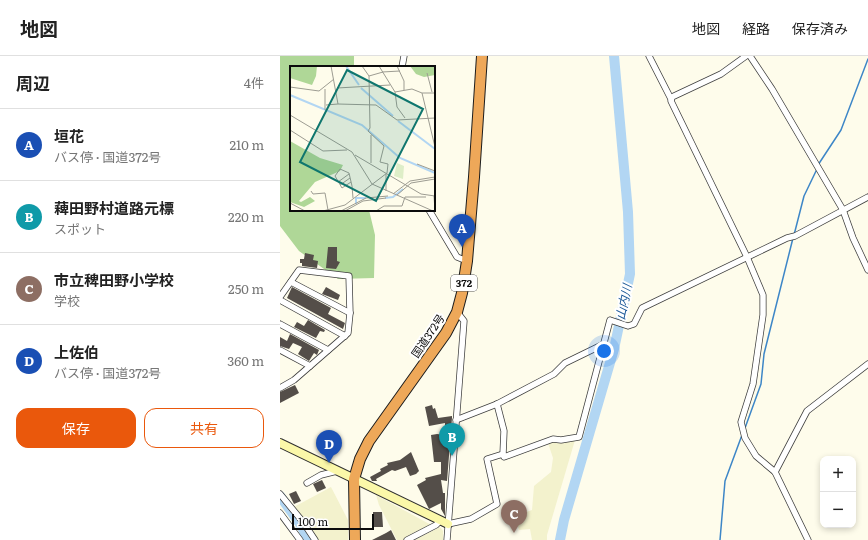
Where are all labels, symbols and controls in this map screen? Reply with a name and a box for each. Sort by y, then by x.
text: 地図 [20,14,58,42]
text: 地図 [692,18,720,38]
text: 経路 [742,18,770,38]
text: 保存済み [792,18,848,38]
inset map [290,66,435,211]
text: 周辺 [16,70,50,95]
text: 4件 [244,73,264,92]
text: 垣花 [54,124,84,147]
text: A [24,135,34,154]
text: 210 m [229,135,264,154]
text: バス停 · 国道372号 [54,147,161,166]
text: 薭田野村道路元標 [54,196,174,219]
text: B [25,207,33,226]
text: 220 m [228,207,264,226]
pin: A [449,214,475,247]
text: スポット [54,219,106,238]
text: 市立稗田野小学校 [54,268,174,291]
road number: 372 [451,275,477,291]
text: C [24,279,34,298]
text: 250 m [228,279,264,298]
water label: 山内川 [610,280,636,321]
text: 学校 [54,291,80,310]
street label: 国道372号 [407,310,448,361]
text: 上佐伯 [54,340,99,363]
your location [594,341,614,361]
text: D [24,351,34,370]
text: 360 m [227,351,264,370]
text: バス停 · 国道372号 [54,363,161,382]
button: 保存 [16,408,136,448]
button: 共有 [144,408,264,448]
pin: B [439,423,465,456]
pin: D [316,430,342,463]
map controls [820,456,856,528]
button: + [820,456,856,492]
button: − [820,492,856,528]
pin: C [501,500,527,533]
scale bar [292,512,374,531]
text: 100 m [298,513,328,529]

